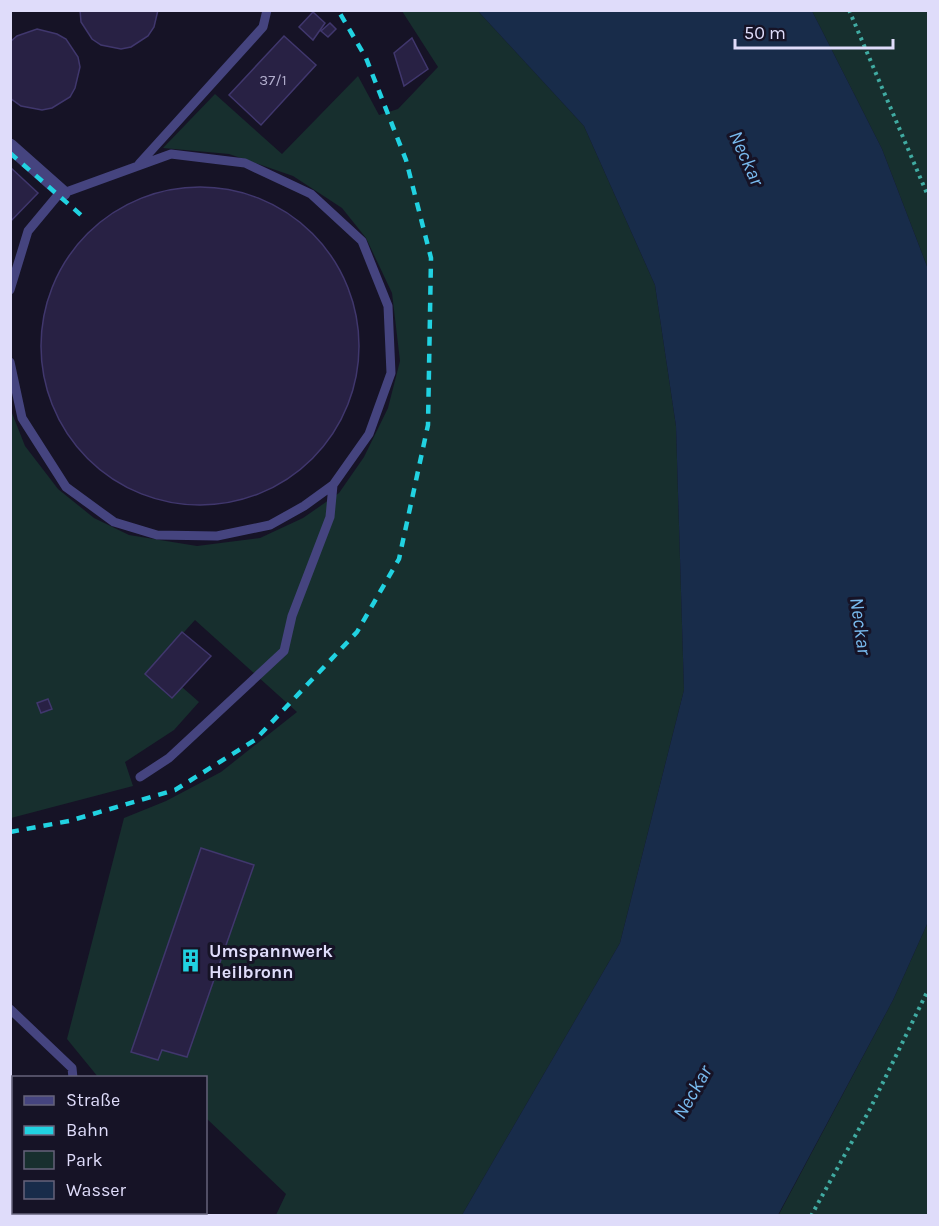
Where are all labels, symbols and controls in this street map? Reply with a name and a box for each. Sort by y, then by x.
scale bar [735,12,892,50]
text: 50 m [744,22,786,44]
house number: 37/1 [259,71,287,89]
water label: Neckar [724,127,769,190]
water label: Neckar [845,596,876,657]
place label: Umspannwerk Heilbronn [209,940,333,983]
building icon: Umspannwerk Heilbronn [178,948,204,974]
water label: Neckar [668,1060,717,1123]
legend [12,1076,207,1214]
text: Straße [66,1089,120,1111]
text: Bahn [66,1119,109,1141]
text: Park [66,1149,103,1171]
text: Wasser [66,1179,127,1201]

